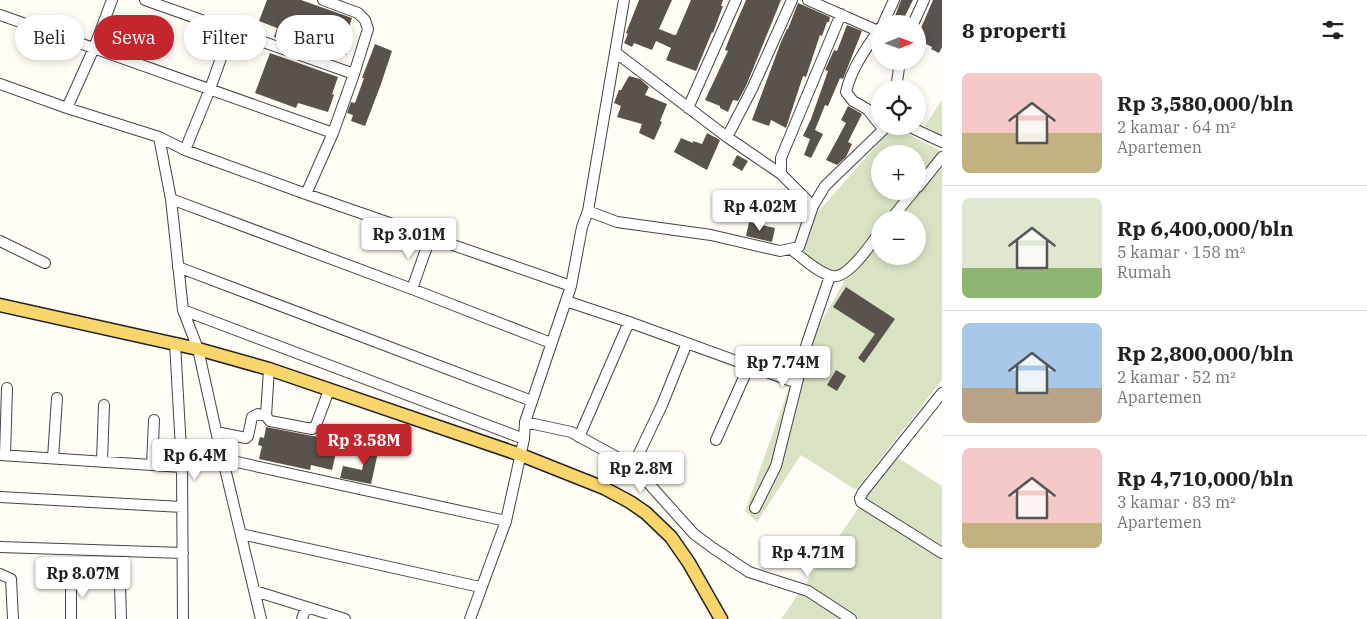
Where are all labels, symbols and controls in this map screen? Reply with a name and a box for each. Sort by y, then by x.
chip: Beli [15,15,84,60]
chip: Sewa [94,15,174,60]
chip: Filter [184,15,266,60]
chip: Baru [276,15,353,60]
north arrow [871,15,926,70]
map controls [871,15,926,265]
text: 8 properti [962,16,1066,44]
icon: filters [1319,16,1347,44]
button: locate [871,80,926,135]
text: Rp 3,580,000/bln [1117,89,1294,117]
icon: home [1002,93,1062,153]
text: 2 kamar · 64 m² [1117,117,1236,137]
text: Apartemen [1117,137,1202,157]
button: + [871,145,926,200]
pin: Rp 4.02M [708,190,812,232]
text: Rp 4.02M [723,196,797,216]
button: − [871,210,926,265]
text: Rp 6,400,000/bln [1117,214,1294,242]
pin: Rp 3.01M [357,218,461,260]
icon: home [1002,218,1062,278]
text: Rp 3.01M [372,224,446,244]
text: 5 kamar · 158 m² [1117,242,1245,262]
text: Rumah [1117,262,1172,282]
text: Rp 2,800,000/bln [1117,339,1294,367]
icon: home [1002,343,1062,403]
pin: Rp 7.74M [731,346,835,388]
text: Rp 7.74M [746,352,820,372]
text: 2 kamar · 52 m² [1117,367,1236,387]
text: Apartemen [1117,387,1202,407]
pin: Rp 3.58M [312,424,416,466]
text: Rp 3.58M [327,430,401,450]
pin: Rp 6.4M [149,438,241,481]
text: Rp 6.4M [163,445,227,465]
pin: Rp 2.8M [595,452,687,494]
text: Rp 2.8M [609,458,673,478]
text: Rp 4,710,000/bln [1117,464,1294,492]
icon: home [1002,468,1062,528]
text: 3 kamar · 83 m² [1117,492,1236,512]
text: Apartemen [1117,512,1202,532]
pin: Rp 4.71M [756,536,860,578]
text: Rp 4.71M [771,542,845,562]
pin: Rp 8.07M [31,556,135,599]
text: Rp 8.07M [46,563,120,583]

